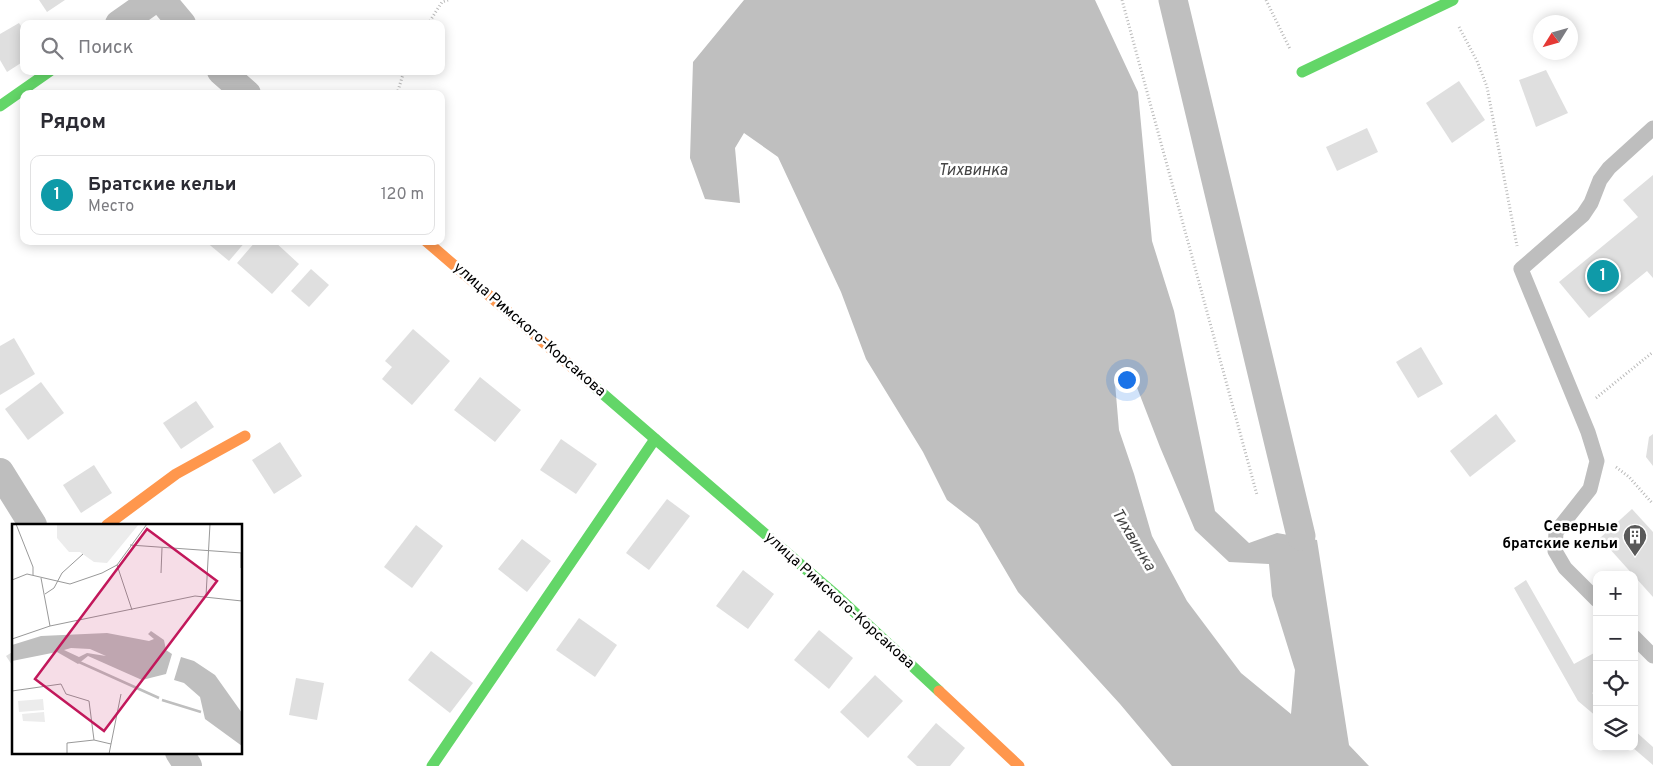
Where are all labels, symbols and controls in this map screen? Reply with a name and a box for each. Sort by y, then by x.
north arrow [1533,15,1578,60]
search box [20,20,445,75]
icon: search [38,34,66,62]
text: Поиск [78,36,134,60]
text: Рядом [40,109,106,136]
water label: Тихвинка [938,161,1008,181]
text: Братские кельи [88,173,236,197]
text: 1 [54,185,60,205]
text: 120 m [381,185,424,205]
text: Место [88,197,134,217]
pin: 1 [1587,257,1619,295]
street label: улица Римского-Корсакова [449,259,609,401]
your location [1114,367,1140,393]
water label: Тихвинка [1107,505,1160,575]
place label: Северные братские кельи [1503,518,1618,554]
building icon: Северные братские кельи [1622,523,1648,557]
inset map [12,524,242,754]
street label: улица Римского-Корсакова [760,528,918,674]
map controls [1593,571,1638,751]
button: + [1593,571,1638,616]
button: − [1593,616,1638,661]
button: locate [1593,661,1638,706]
button: layers [1593,706,1638,751]

